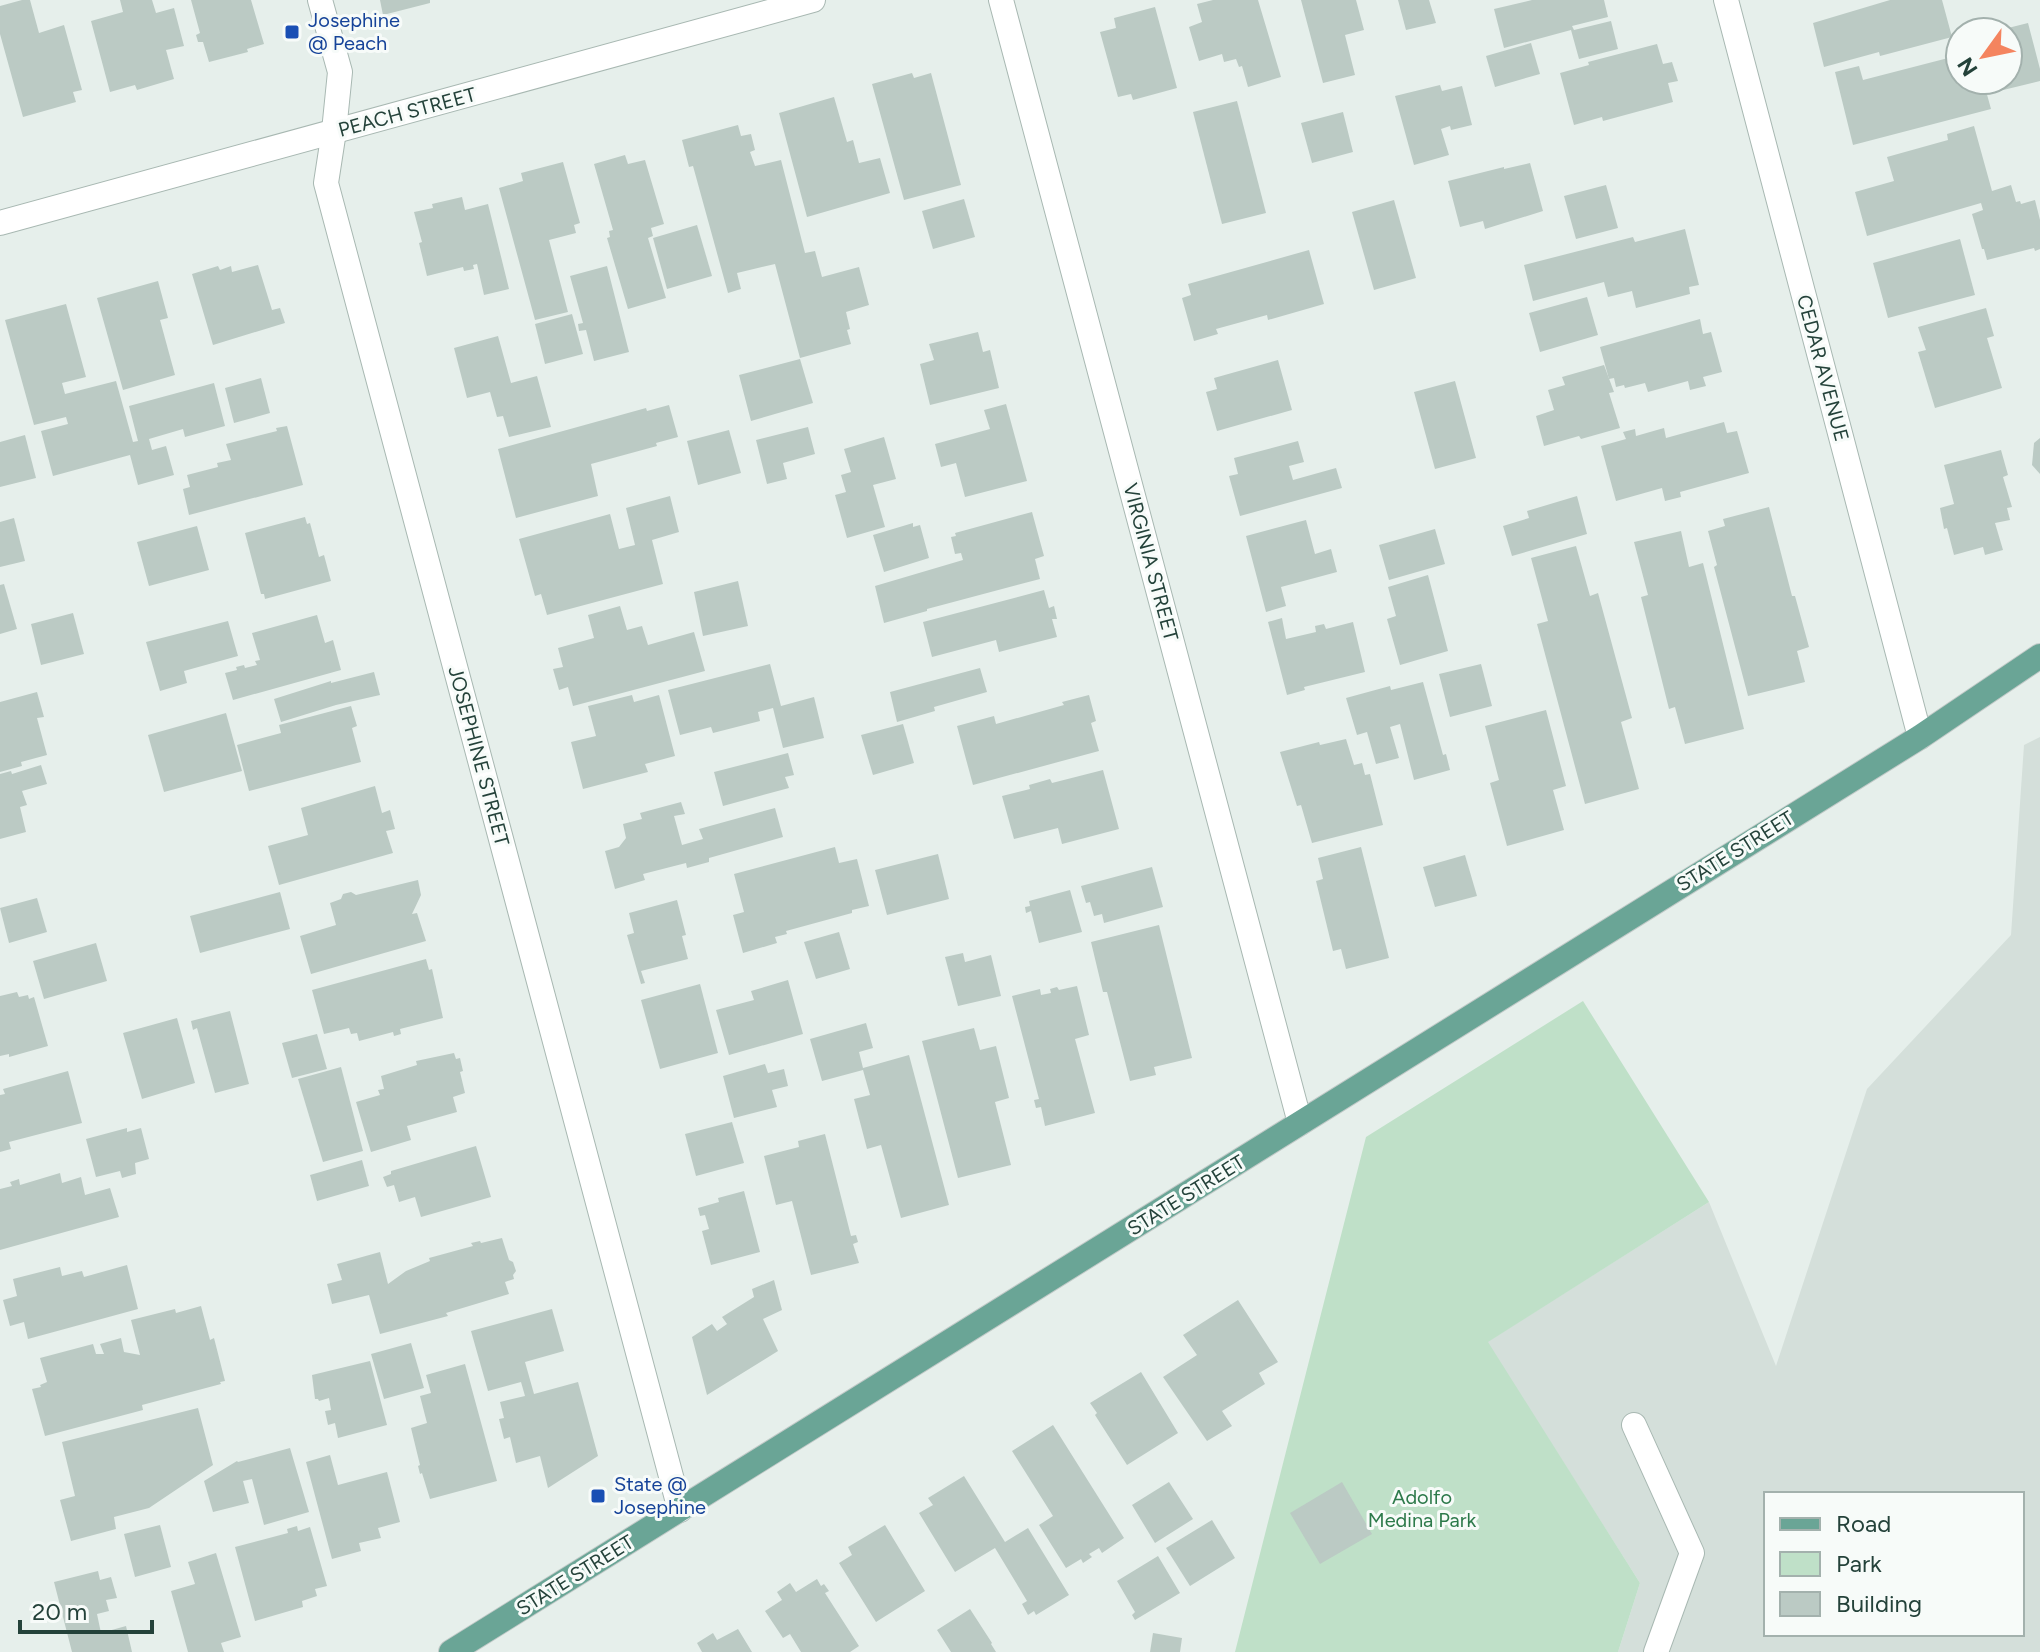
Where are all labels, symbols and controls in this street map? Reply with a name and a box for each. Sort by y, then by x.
place label: Josephine @ Peach [308,8,400,55]
north arrow [1944,16,2024,96]
marker: Josephine @ Peach [283,23,301,41]
text: N [1952,52,1984,81]
street label: PEACH STREET [336,82,478,142]
street label: CEDAR AVENUE [1792,292,1854,444]
street label: VIRGINIA STREET [1118,481,1184,643]
street label: JOSEPHINE STREET [443,664,515,848]
street label: STATE STREET [1672,805,1798,897]
street label: STATE STREET [1123,1149,1249,1241]
place label: State @ Josephine [614,1472,706,1519]
park label: Adolfo Medina Park [1368,1485,1477,1532]
marker: State @ Josephine [589,1487,607,1505]
legend [1764,1492,2024,1636]
text: Road [1836,1509,1891,1538]
street label: STATE STREET [512,1529,638,1621]
text: Park [1836,1549,1882,1578]
scale bar [20,1584,152,1634]
text: Building [1836,1589,1922,1618]
text: 20 m [32,1597,87,1626]

